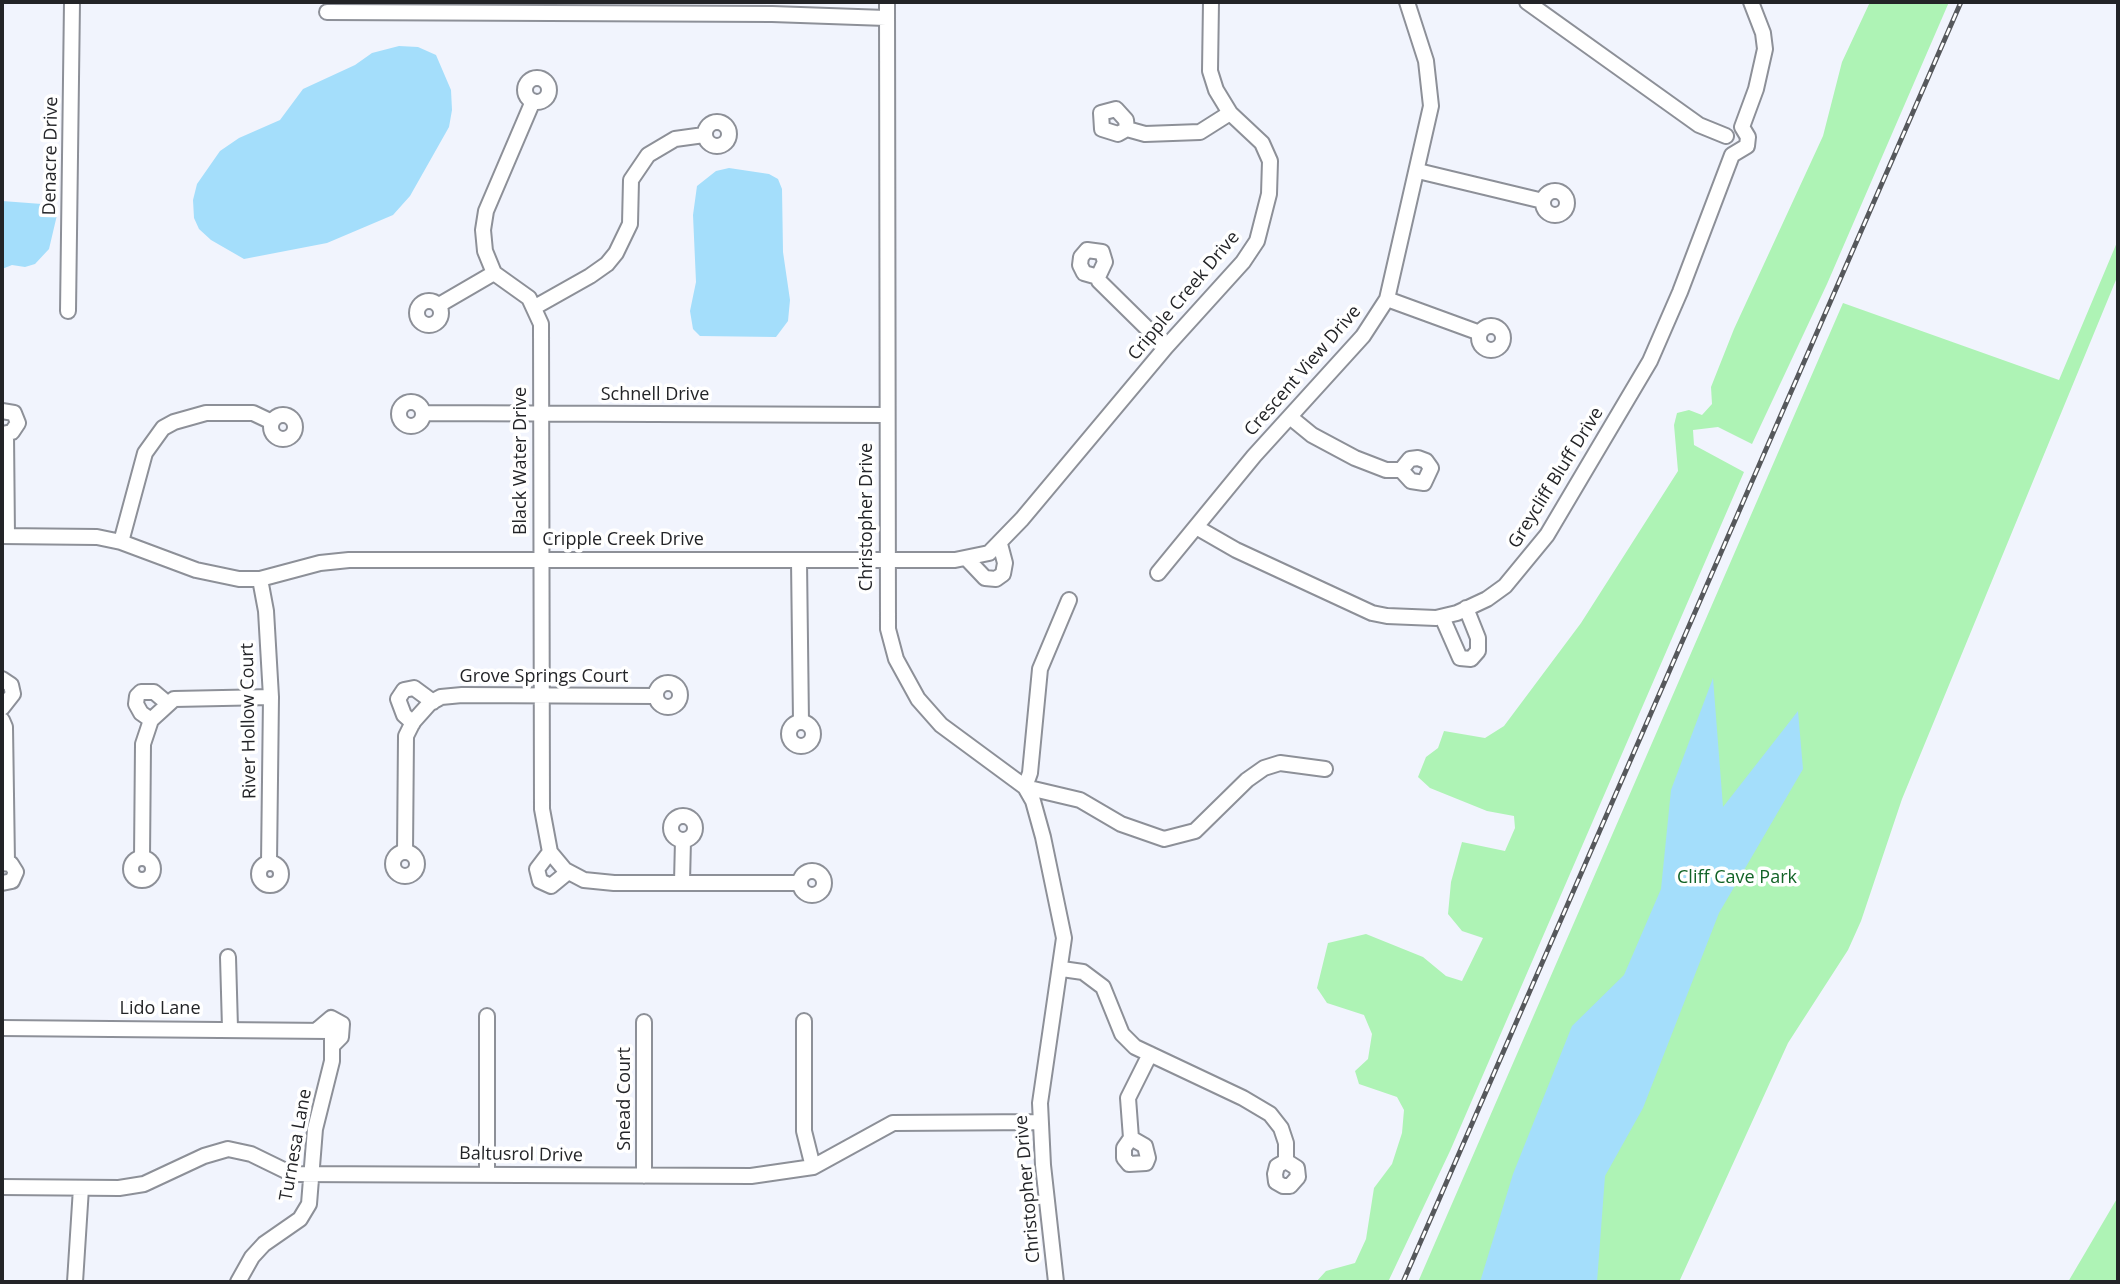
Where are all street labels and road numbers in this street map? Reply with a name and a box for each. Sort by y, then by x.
street label: Denacre Drive [39,96,63,216]
street label: Cripple Creek Drive [1124,227,1244,365]
street label: Crescent View Drive [1240,301,1366,441]
street label: Schnell Drive [601,384,709,406]
street label: Black Water Drive [510,387,532,535]
street label: Greycliff Bluff Drive [1504,404,1608,552]
street label: Christopher Drive [856,443,878,591]
street label: Cripple Creek Drive [542,529,704,551]
street label: River Hollow Court [237,643,261,799]
street label: Grove Springs Court [460,666,628,688]
street label: Lido Lane [119,998,201,1020]
street label: Snead Court [614,1047,636,1151]
street label: Turnesa Lane [276,1087,316,1203]
street label: Christopher Drive [1011,1114,1045,1264]
street label: Baltusrol Drive [459,1143,583,1167]

